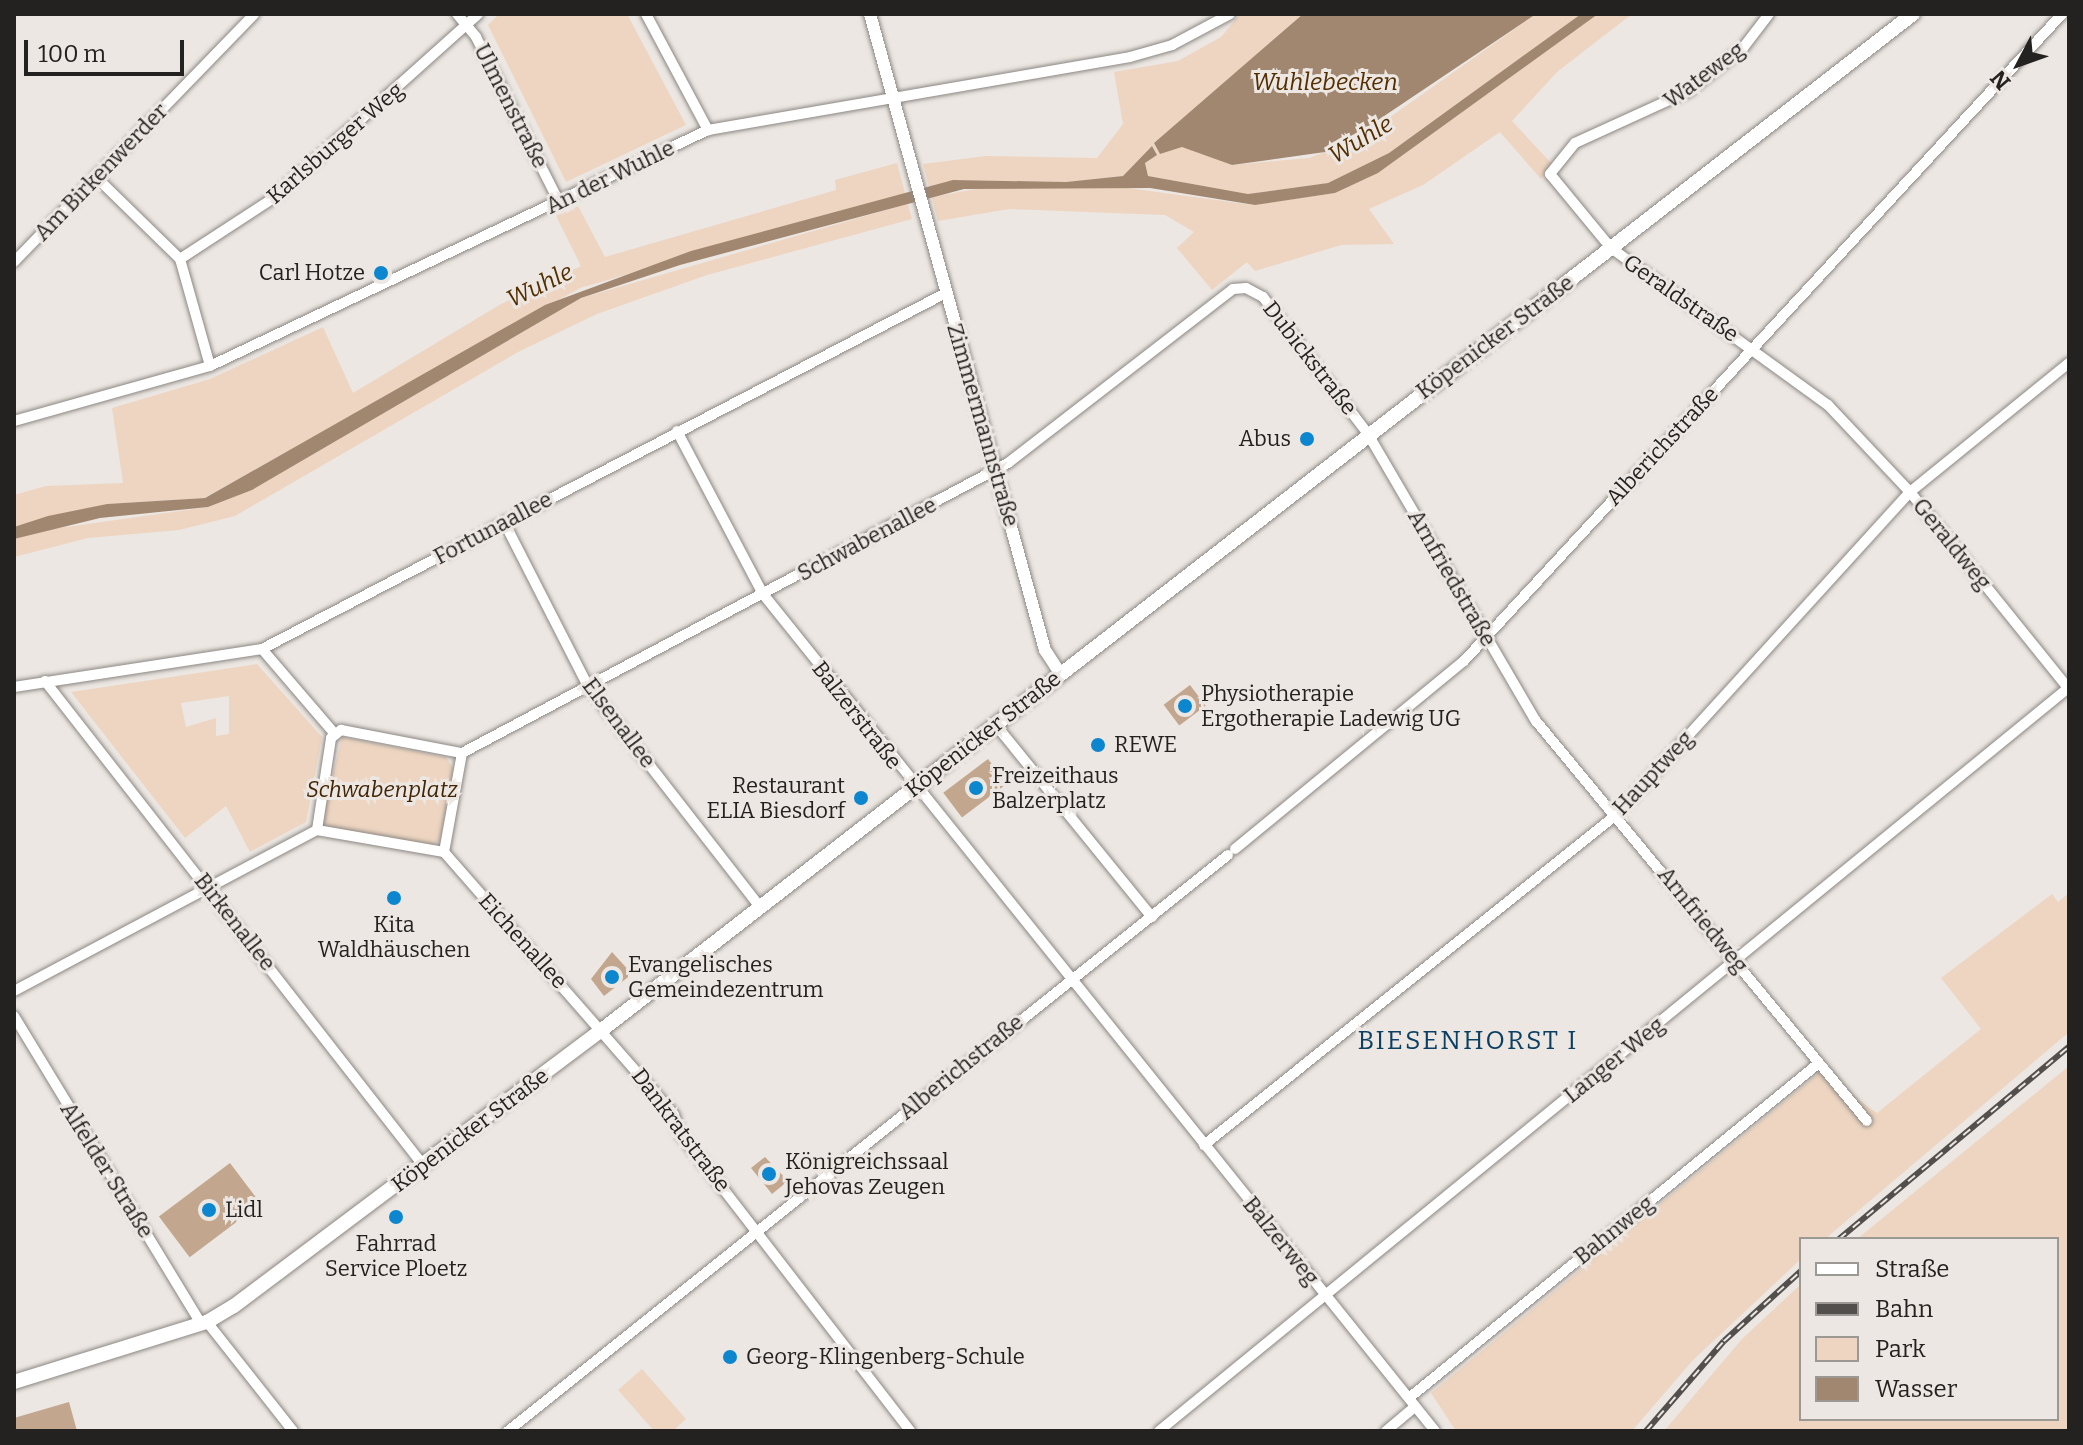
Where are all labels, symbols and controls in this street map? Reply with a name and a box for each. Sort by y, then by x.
scale bar [28,24,188,74]
north arrow [1979,24,2059,104]
street label: Wateweg [1659,36,1749,114]
text: 100 m [38,40,106,68]
street label: Ulmenstraße [468,40,554,172]
text: N [1985,65,2016,95]
water label: Wuhlebecken [1252,69,1398,97]
street label: Karlsburger Weg [261,77,409,209]
street label: Am Birkenwerder [29,98,173,246]
water label: Wuhle [1324,110,1398,170]
street label: An der Wuhle [541,135,679,219]
street label: Geraldstraße [1618,249,1744,347]
water label: Wuhle [502,258,578,314]
place label: Carl Hotze [259,260,365,286]
marker: Carl Hotze [372,264,390,282]
street label: Köpenicker Straße [1411,269,1579,405]
street label: Dubickstraße [1257,296,1363,420]
street label: Zimmermannstraße [941,320,1025,530]
street label: Alberichstraße [1600,381,1724,511]
place label: Abus [1239,426,1291,452]
marker: Abus [1298,430,1316,448]
street label: Fortunaallee [429,486,557,570]
street label: Schwabenallee [793,491,941,587]
street label: Geraldweg [1907,493,1997,595]
street label: Arnfriedstraße [1402,505,1502,651]
street label: Balzerstraße [807,656,907,774]
street label: Köpenicker Straße [900,665,1066,803]
street label: Elsenallee [577,673,661,773]
place label: Physiotherapie Ergotherapie Ladewig UG [1201,680,1461,732]
marker: Physiotherapie Ergotherapie Ladewig UG [1176,697,1194,715]
street label: Hauptweg [1607,726,1699,820]
place label: REWE [1114,732,1177,758]
marker: REWE [1089,736,1107,754]
place label: Freizeithaus Balzerplatz [992,762,1119,814]
place label: Restaurant ELIA Biesdorf [706,772,845,824]
park label: Schwabenplatz [306,777,458,803]
marker: Freizeithaus Balzerplatz [967,779,985,797]
marker: Restaurant ELIA Biesdorf [852,789,870,807]
street label: Arnfriedweg [1652,862,1754,978]
street label: Birkenallee [189,868,281,976]
street label: Eichenallee [473,888,573,994]
marker: Kita Waldhäuschen [385,889,403,907]
place label: Kita Waldhäuschen [318,911,470,962]
place label: Evangelisches Gemeindezentrum [628,951,824,1002]
marker: Evangelisches Gemeindezentrum [603,968,621,986]
street label: Alberichstraße [893,1009,1029,1125]
street label: Langer Weg [1559,1012,1669,1108]
district label: BIESENHORST I [1358,1025,1578,1057]
street label: Köpenicker Straße [386,1062,554,1198]
street label: Dankratstraße [626,1063,736,1197]
street label: Alfelder Straße [55,1097,159,1243]
place label: Königreichssaal Jehovas Zeugen [785,1148,949,1200]
marker: Königreichssaal Jehovas Zeugen [760,1165,778,1183]
street label: Bahnweg [1569,1190,1659,1270]
street label: Balzerweg [1237,1191,1325,1291]
place label: Lidl [225,1197,263,1223]
marker: Lidl [200,1201,218,1219]
marker: Fahrrad Service Ploetz [387,1208,405,1226]
place label: Fahrrad Service Ploetz [325,1230,467,1282]
legend [1799,1237,2059,1421]
text: Straße [1875,1255,1949,1283]
text: Bahn [1875,1295,1933,1323]
text: Park [1875,1335,1926,1363]
place label: Georg-Klingenberg-Schule [746,1344,1025,1370]
marker: Georg-Klingenberg-Schule [721,1348,739,1366]
text: Wasser [1875,1375,1957,1403]

